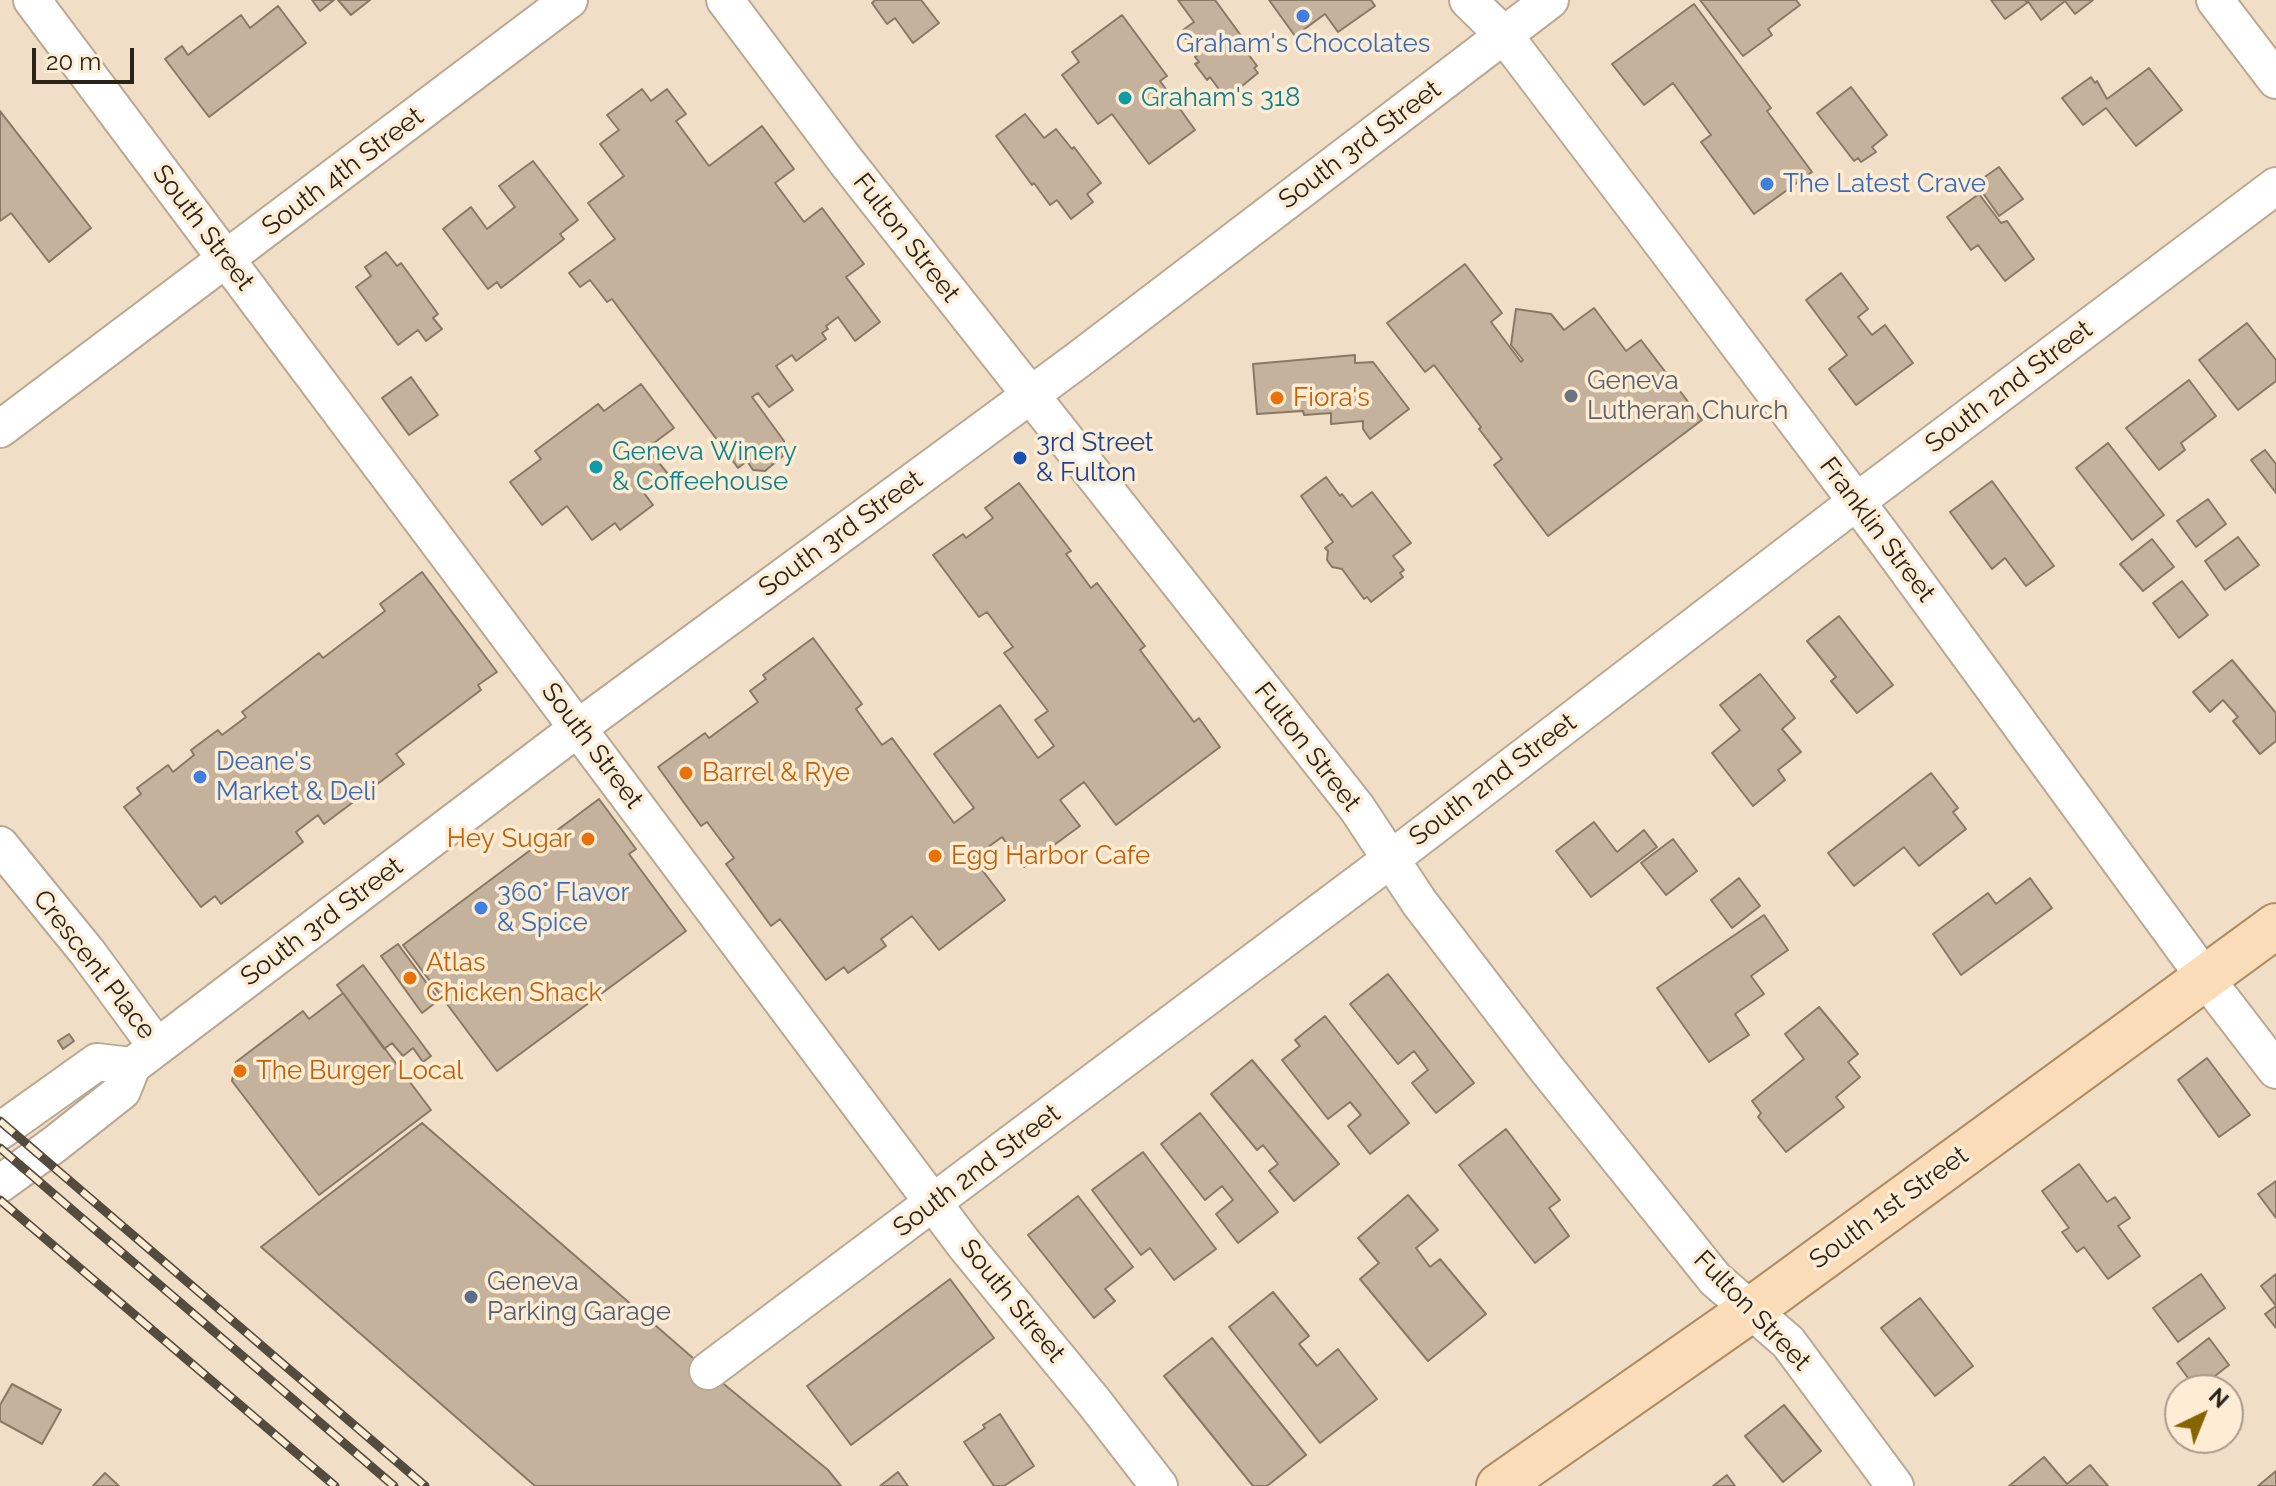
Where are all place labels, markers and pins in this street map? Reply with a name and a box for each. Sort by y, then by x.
marker: Graham's Chocolates [1294,7,1312,25]
place label: Graham's Chocolates [1176,28,1430,60]
place label: Graham's 318 [1141,82,1300,114]
marker: Graham's 318 [1116,89,1134,107]
place label: The Latest Crave [1783,168,1986,200]
marker: The Latest Crave [1758,175,1776,193]
place label: Geneva Lutheran Church [1587,365,1788,426]
place label: Fiora's [1293,382,1370,414]
marker: Geneva Lutheran Church [1562,387,1580,405]
marker: Fiora's [1268,389,1286,407]
place label: 3rd Street & Fulton [1036,427,1154,488]
place label: Geneva Winery & Coffeehouse [612,436,797,498]
marker: 3rd Street & Fulton [1011,449,1029,467]
marker: Geneva Winery & Coffeehouse [587,458,605,476]
place label: Deane's Market & Deli [216,746,376,808]
place label: Barrel & Rye [702,757,850,789]
marker: Barrel & Rye [677,764,695,782]
marker: Deane's Market & Deli [191,768,209,786]
place label: Hey Sugar [447,823,572,855]
marker: Hey Sugar [579,830,597,848]
place label: Egg Harbor Cafe [951,840,1150,872]
marker: Egg Harbor Cafe [926,847,944,865]
place label: 360° Flavor & Spice [497,877,630,938]
marker: 360° Flavor & Spice [472,899,490,917]
place label: Atlas Chicken Shack [426,947,602,1008]
marker: Atlas Chicken Shack [401,969,419,987]
place label: The Burger Local [256,1055,463,1087]
marker: The Burger Local [231,1062,249,1080]
place label: Geneva Parking Garage [487,1266,671,1328]
marker: Geneva Parking Garage [462,1288,480,1306]

